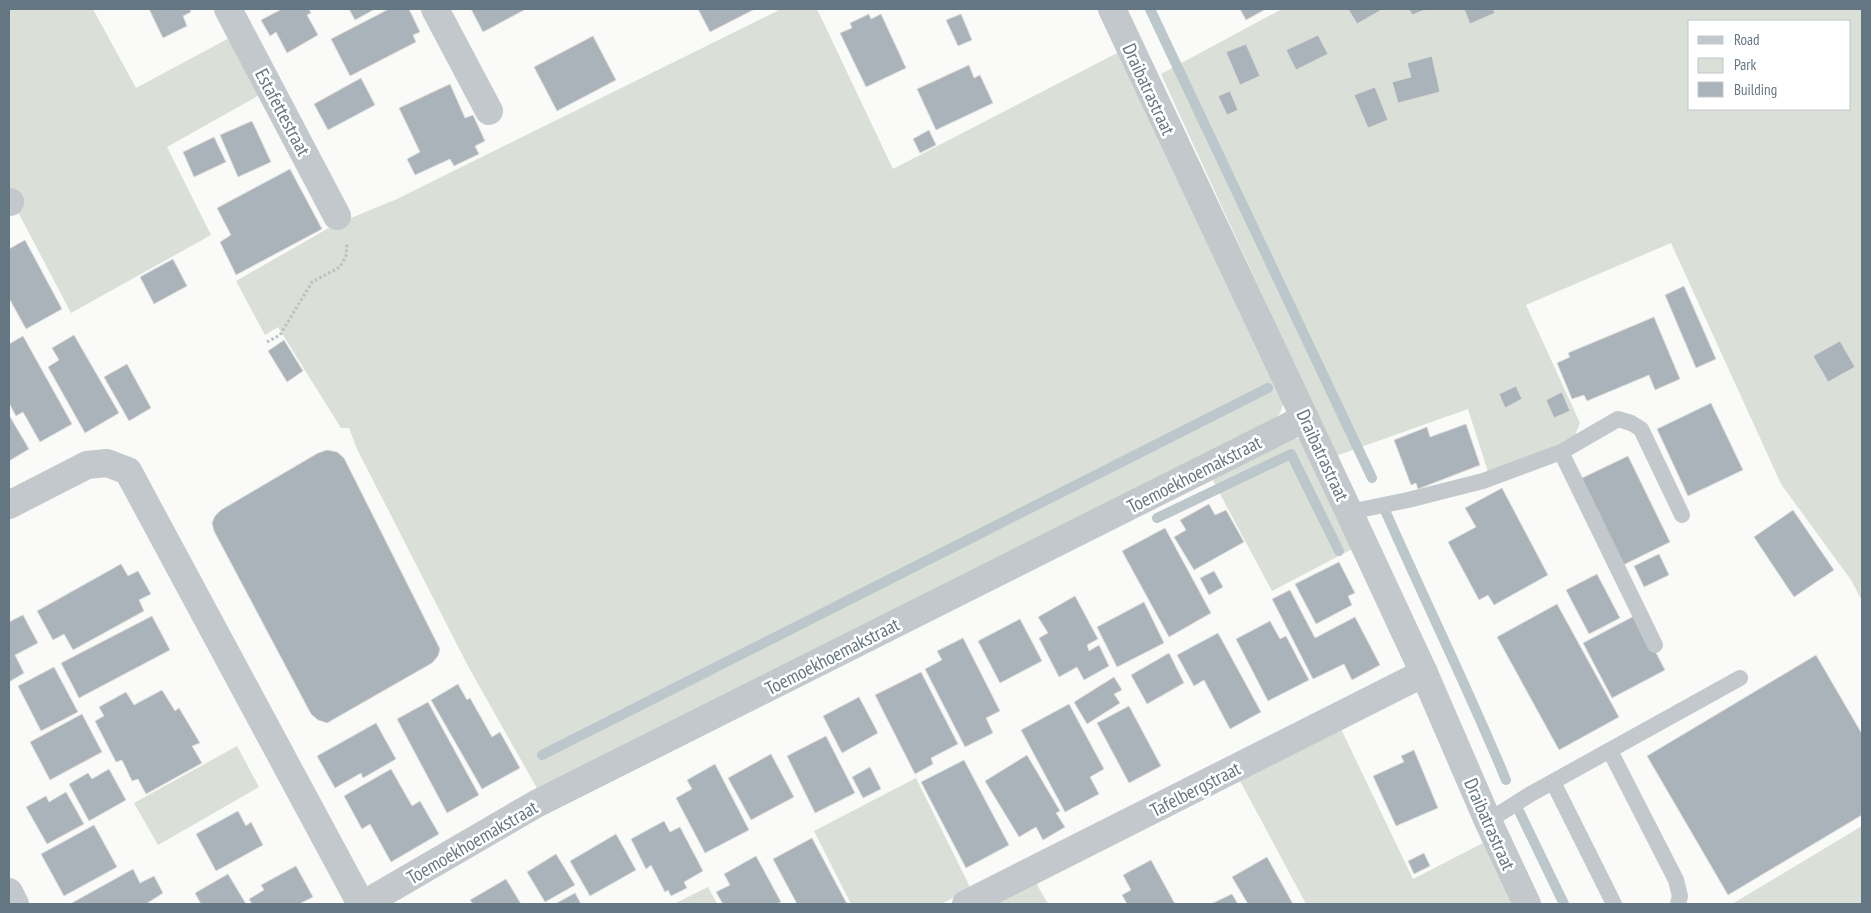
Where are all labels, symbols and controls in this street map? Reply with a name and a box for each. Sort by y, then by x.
legend [1688,20,1851,110]
text: Road [1734,30,1760,49]
street label: Draibatrastraat [1117,39,1181,139]
text: Park [1734,55,1756,74]
street label: Estafettestraat [250,64,316,160]
text: Building [1734,80,1777,99]
street label: Draibatrastraat [1291,405,1355,505]
street label: Toemoekhoemakstraat [1123,429,1266,518]
street label: Toemoekhoemakstraat [761,611,904,700]
street label: Tafelbergstraat [1146,756,1245,822]
street label: Draibatrastraat [1459,774,1521,874]
street label: Toemoekhoemakstraat [402,794,543,889]

